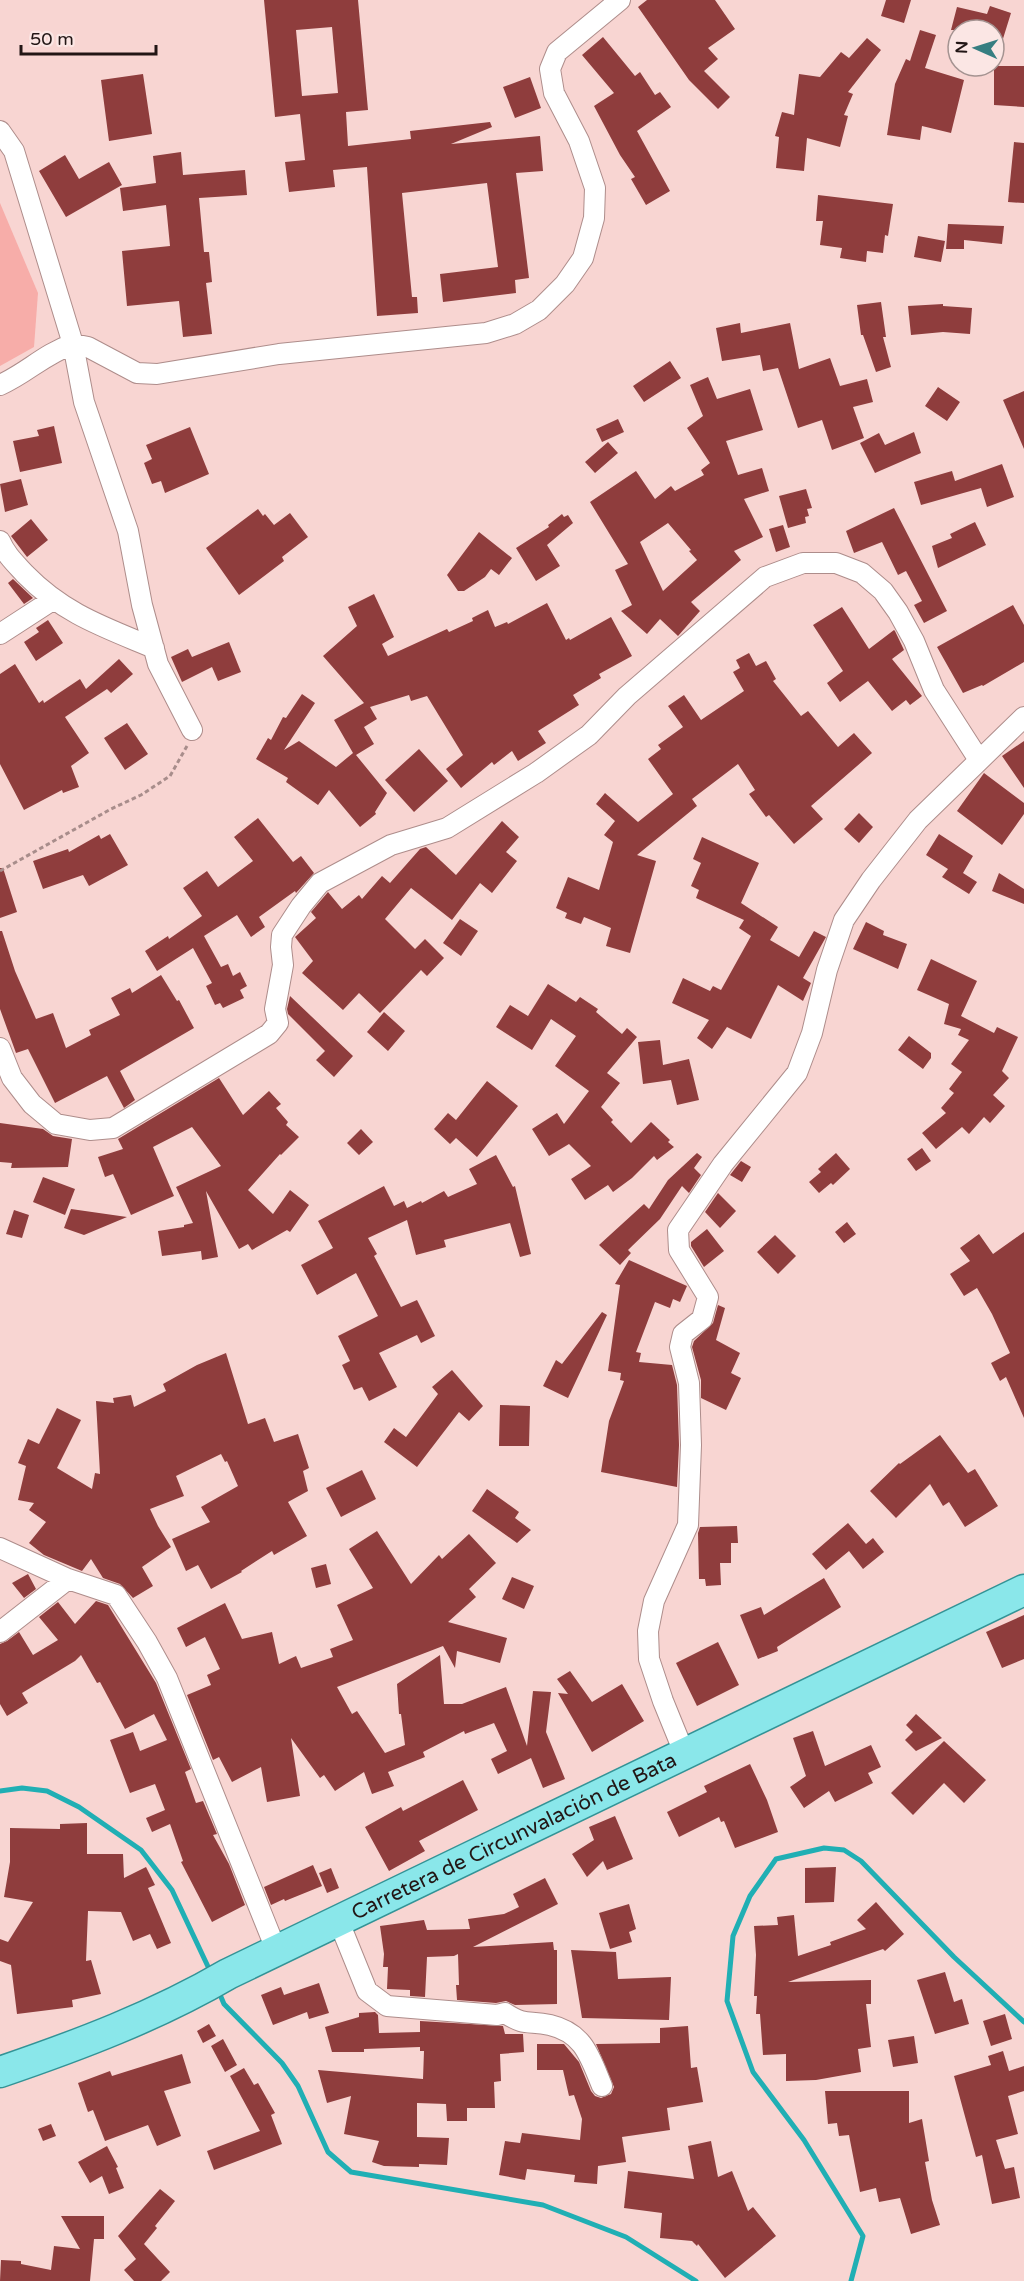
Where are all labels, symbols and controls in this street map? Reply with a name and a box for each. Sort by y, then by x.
scale bar [21,18,156,56]
north arrow [946,18,1006,78]
text: 50 m [30,28,74,50]
text: N [952,40,972,54]
street label: Carretera de Circunvalación de Bata [347,1748,681,1926]

